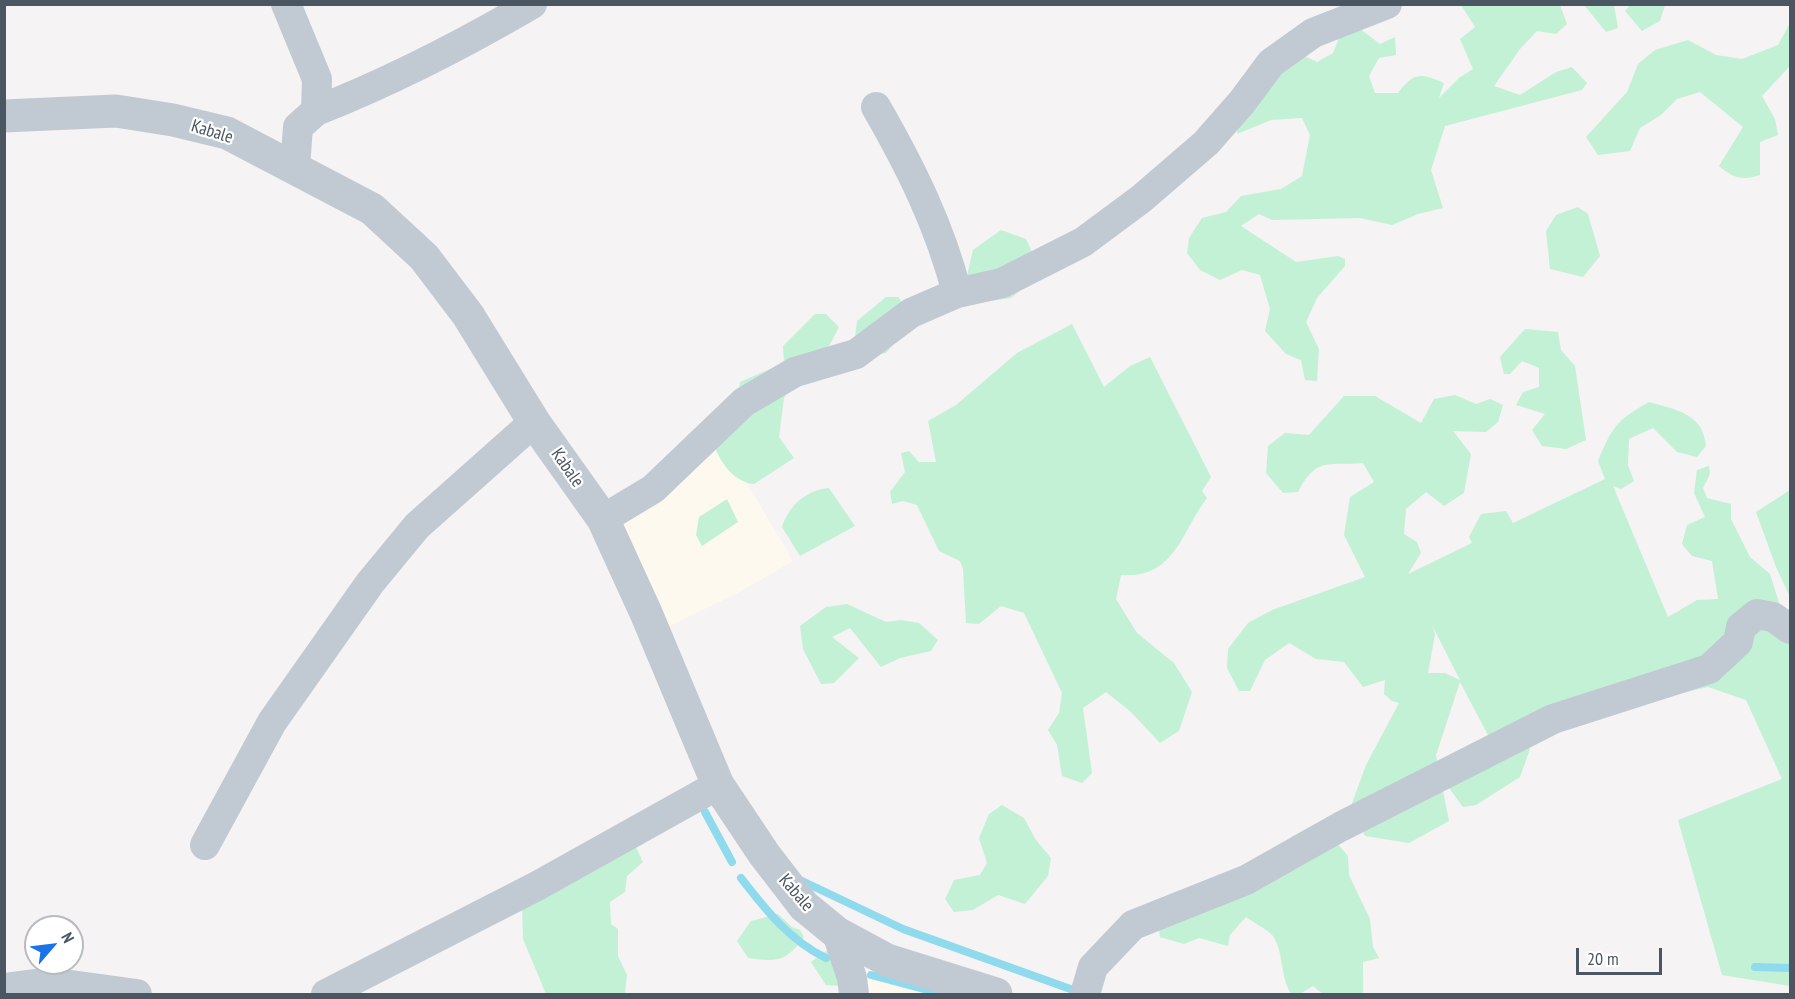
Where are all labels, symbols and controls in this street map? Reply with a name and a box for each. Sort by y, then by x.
street label: Kabale [189,115,235,149]
street label: Kabale [546,444,588,492]
street label: Kabale [774,870,818,916]
north arrow [24,915,84,975]
text: N [57,929,79,946]
scale bar [1579,936,1664,974]
text: 20 m [1587,947,1619,970]

